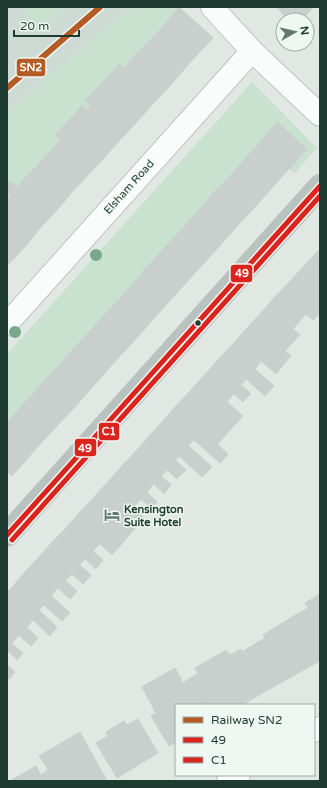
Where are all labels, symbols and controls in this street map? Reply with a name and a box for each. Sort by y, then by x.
scale bar [14,12,79,38]
north arrow [275,12,315,52]
text: 20 m [20,19,49,33]
text: N [297,25,311,36]
line badge: SN2 [16,58,46,77]
text: SN2 [20,61,42,74]
street label: Elsham Road [101,157,157,217]
line badge: 49 [230,264,253,283]
text: 49 [235,267,249,280]
unlabelled marker [193,318,203,328]
line badge: C1 [98,422,120,441]
text: C1 [102,425,116,438]
line badge: 49 [74,438,97,457]
text: 49 [78,442,92,455]
place label: Kensington Suite Hotel [124,503,184,529]
hotel icon: Kensington Suite Hotel [103,506,121,524]
legend [175,704,315,776]
text: Railway SN2 [211,713,282,727]
text: 49 [211,733,226,747]
text: C1 [211,753,227,767]

